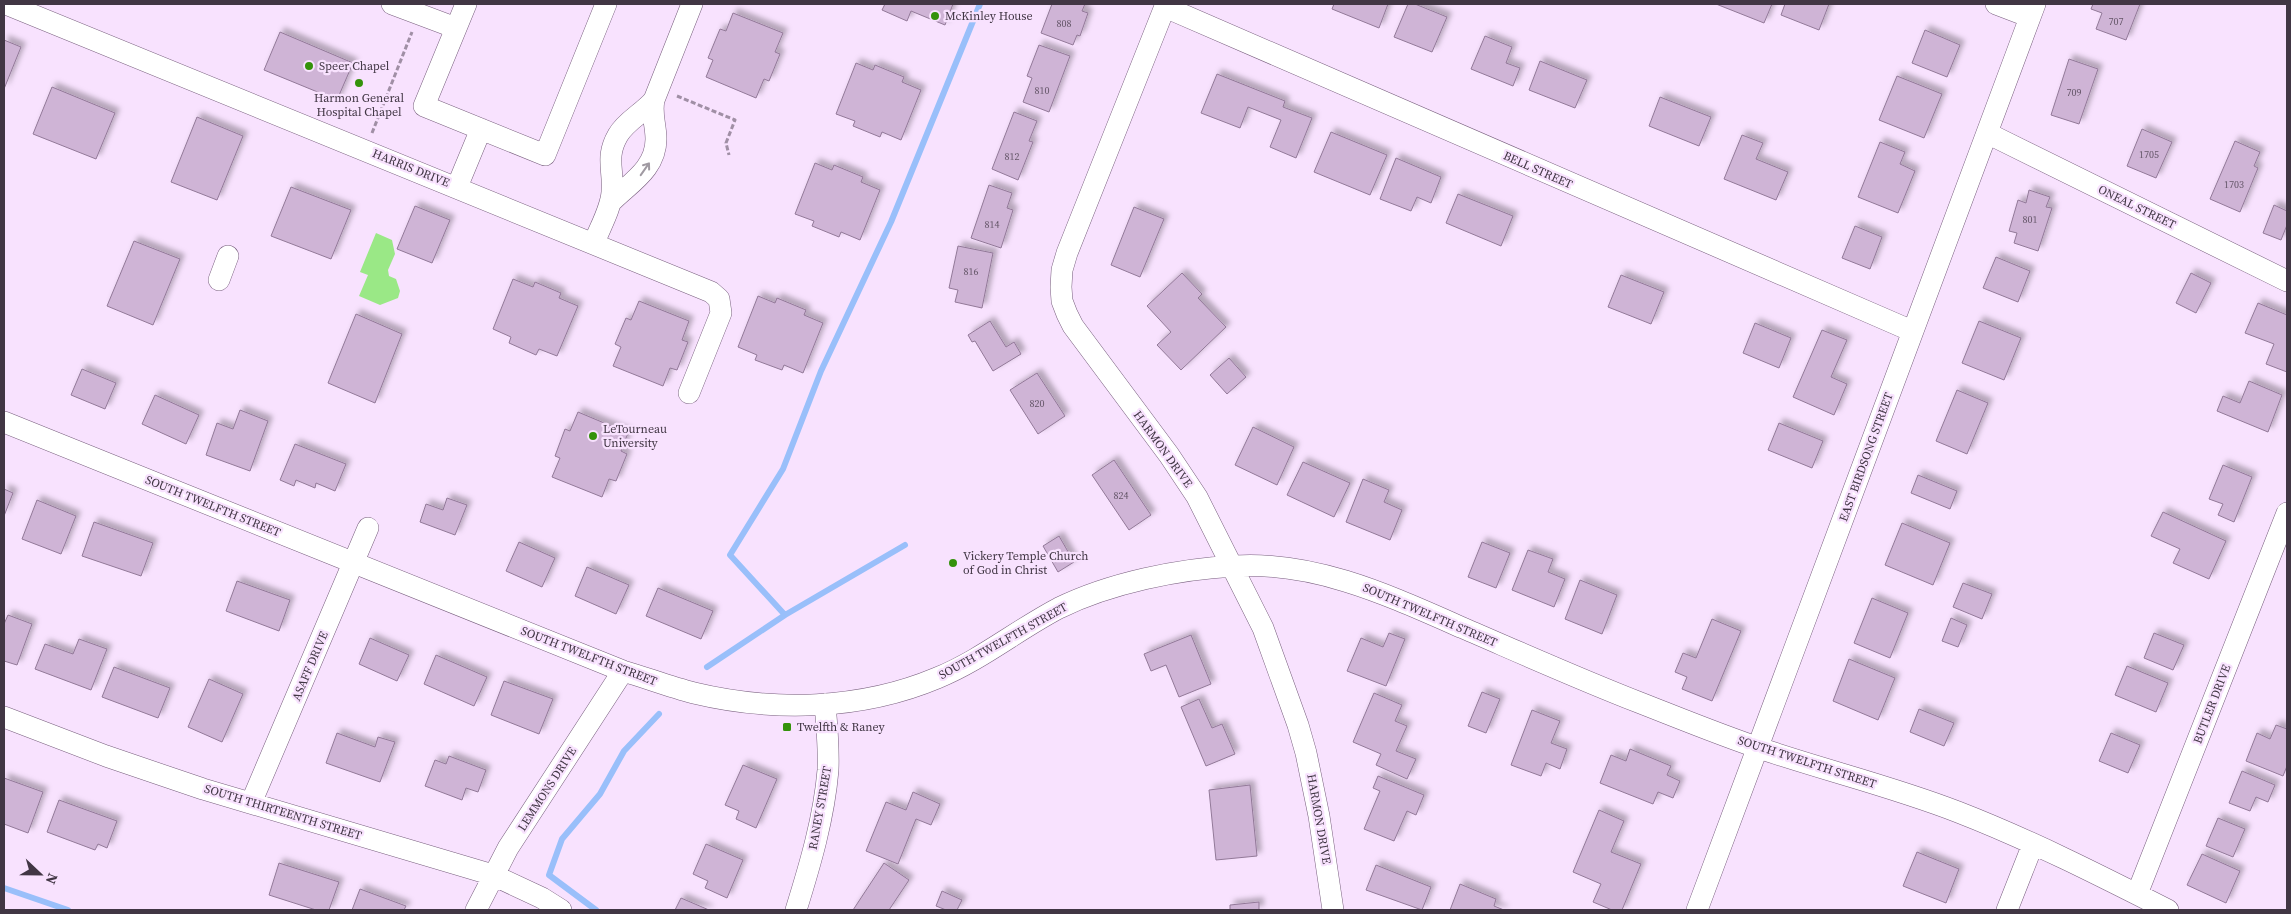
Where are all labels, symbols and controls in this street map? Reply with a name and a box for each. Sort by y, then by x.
place label: McKinley House [945,8,1033,24]
marker: McKinley House [929,10,941,22]
house number: 707 [2109,15,2124,28]
house number: 808 [1057,17,1072,30]
place label: Speer Chapel [319,58,390,74]
marker: Speer Chapel [303,60,315,72]
marker: Harmon General Hospital Chapel [353,77,365,89]
house number: 810 [1035,84,1050,97]
house number: 709 [2067,86,2082,99]
place label: Harmon General Hospital Chapel [314,90,404,120]
street label: HARRIS DRIVE [370,145,452,191]
street label: BELL STREET [1501,148,1576,193]
house number: 1705 [2139,148,2159,161]
house number: 812 [1005,150,1020,163]
one-way arrow [640,163,650,177]
house number: 1703 [2224,178,2244,191]
street label: ONEAL STREET [2095,181,2179,233]
house number: 801 [2023,213,2038,226]
house number: 814 [985,218,1000,231]
house number: 816 [964,265,979,278]
street label: EAST BIRDSONG STREET [1835,390,1897,524]
house number: 820 [1030,397,1045,410]
street label: HARMON DRIVE [1130,407,1196,491]
place label: LeTourneau University [603,421,667,451]
marker: LeTourneau University [587,430,599,442]
street label: SOUTH TWELFTH STREET [143,472,284,541]
house number: 824 [1114,489,1129,502]
place label: Vickery Temple Church of God in Christ [963,548,1089,578]
marker: Vickery Temple Church of God in Christ [947,557,959,569]
street label: SOUTH TWELFTH STREET [1360,579,1500,651]
street label: SOUTH TWELFTH STREET [936,599,1071,683]
street label: SOUTH TWELFTH STREET [519,623,660,690]
street label: ASAFF DRIVE [288,629,332,703]
street label: BUTLER DRIVE [2190,662,2234,746]
place label: Twelfth & Raney [797,719,886,735]
marker: Twelfth & Raney [781,721,793,733]
street label: SOUTH TWELFTH STREET [1736,732,1879,792]
street label: LEMMONS DRIVE [514,744,580,834]
street label: RANEY STREET [805,764,835,851]
street label: HARMON DRIVE [1303,773,1335,865]
street label: SOUTH THIRTEENTH STREET [202,780,364,844]
north arrow [15,849,65,899]
text: N [41,870,63,887]

